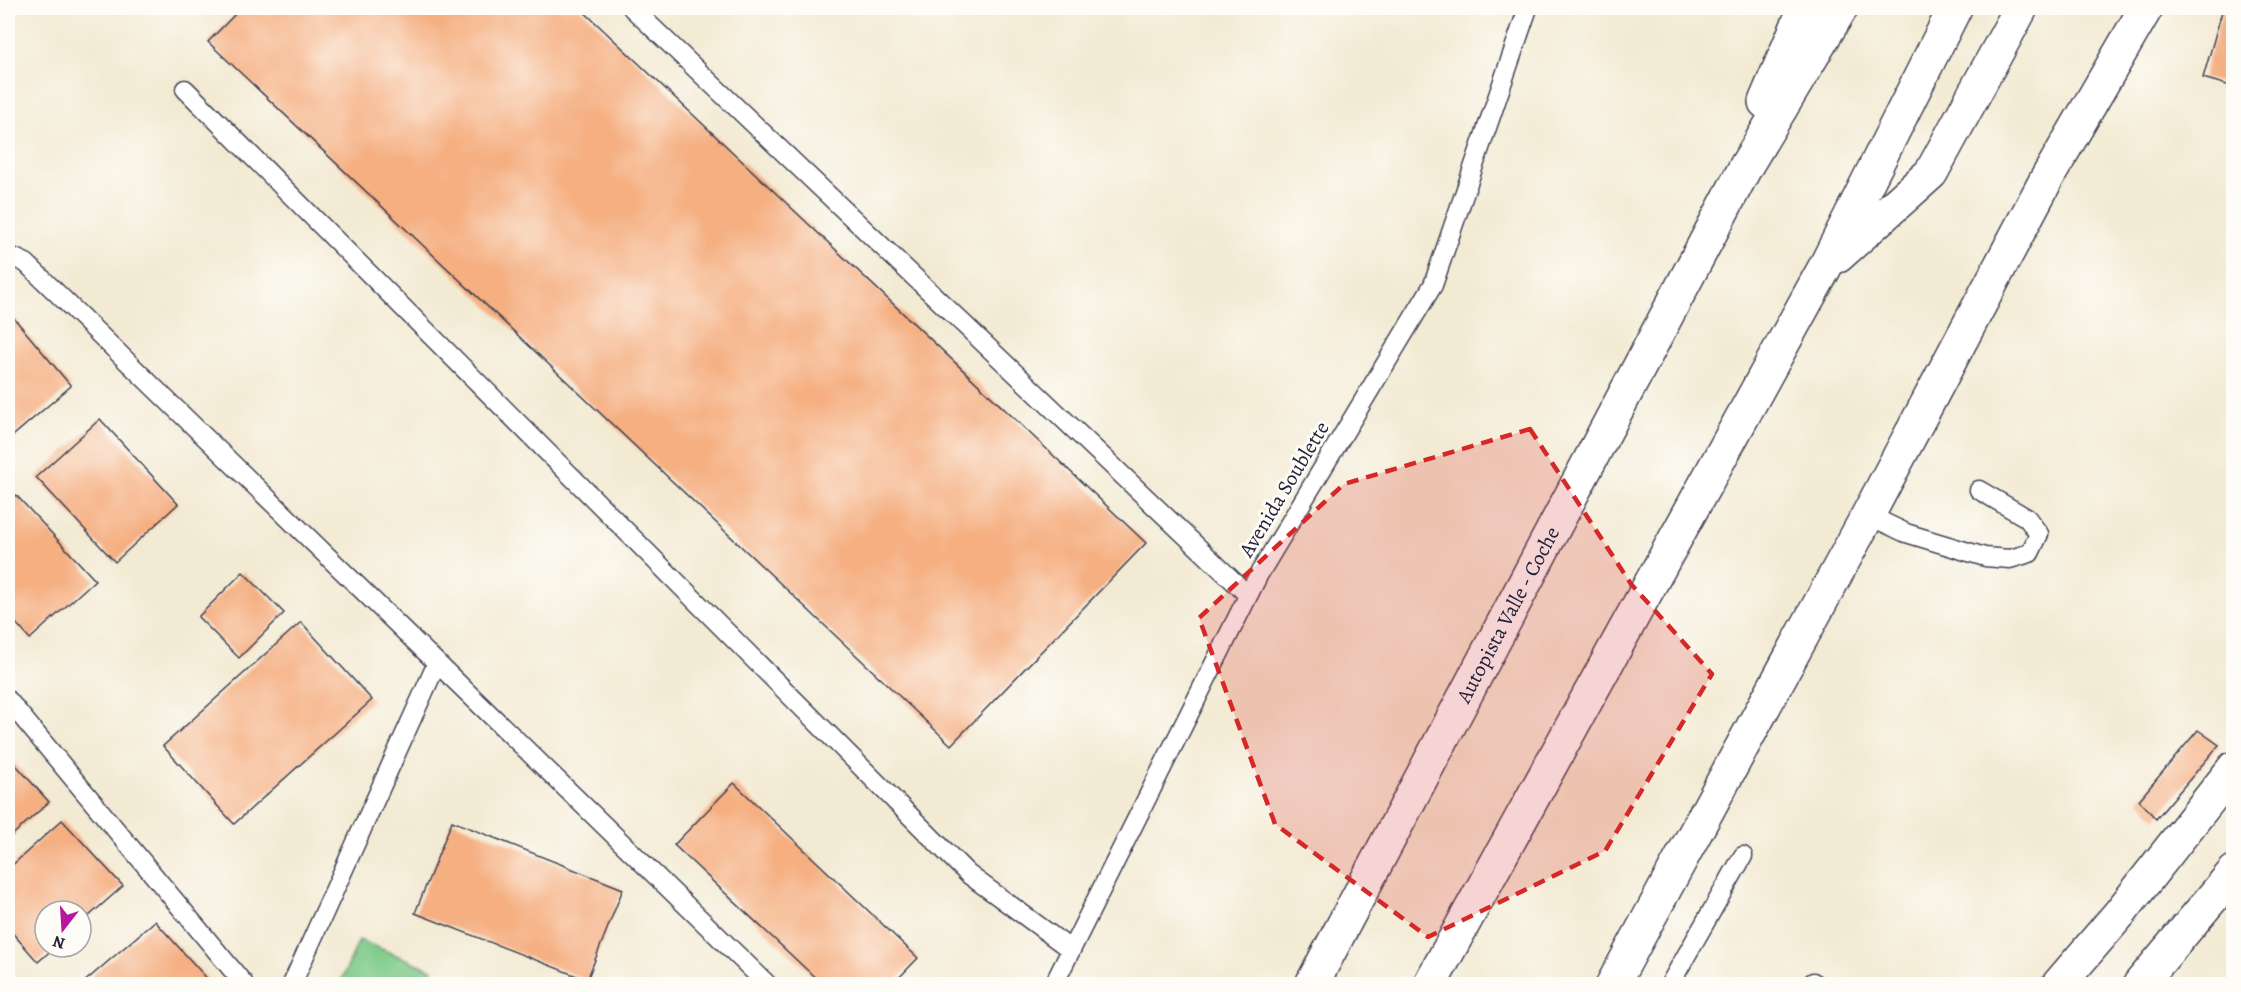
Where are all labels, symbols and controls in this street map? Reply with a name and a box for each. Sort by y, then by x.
street label: Avenida Soublette [1232,416,1336,563]
street label: Autopista Valle - Coche [1449,522,1566,709]
north arrow [33,899,93,959]
text: N [50,930,68,955]

